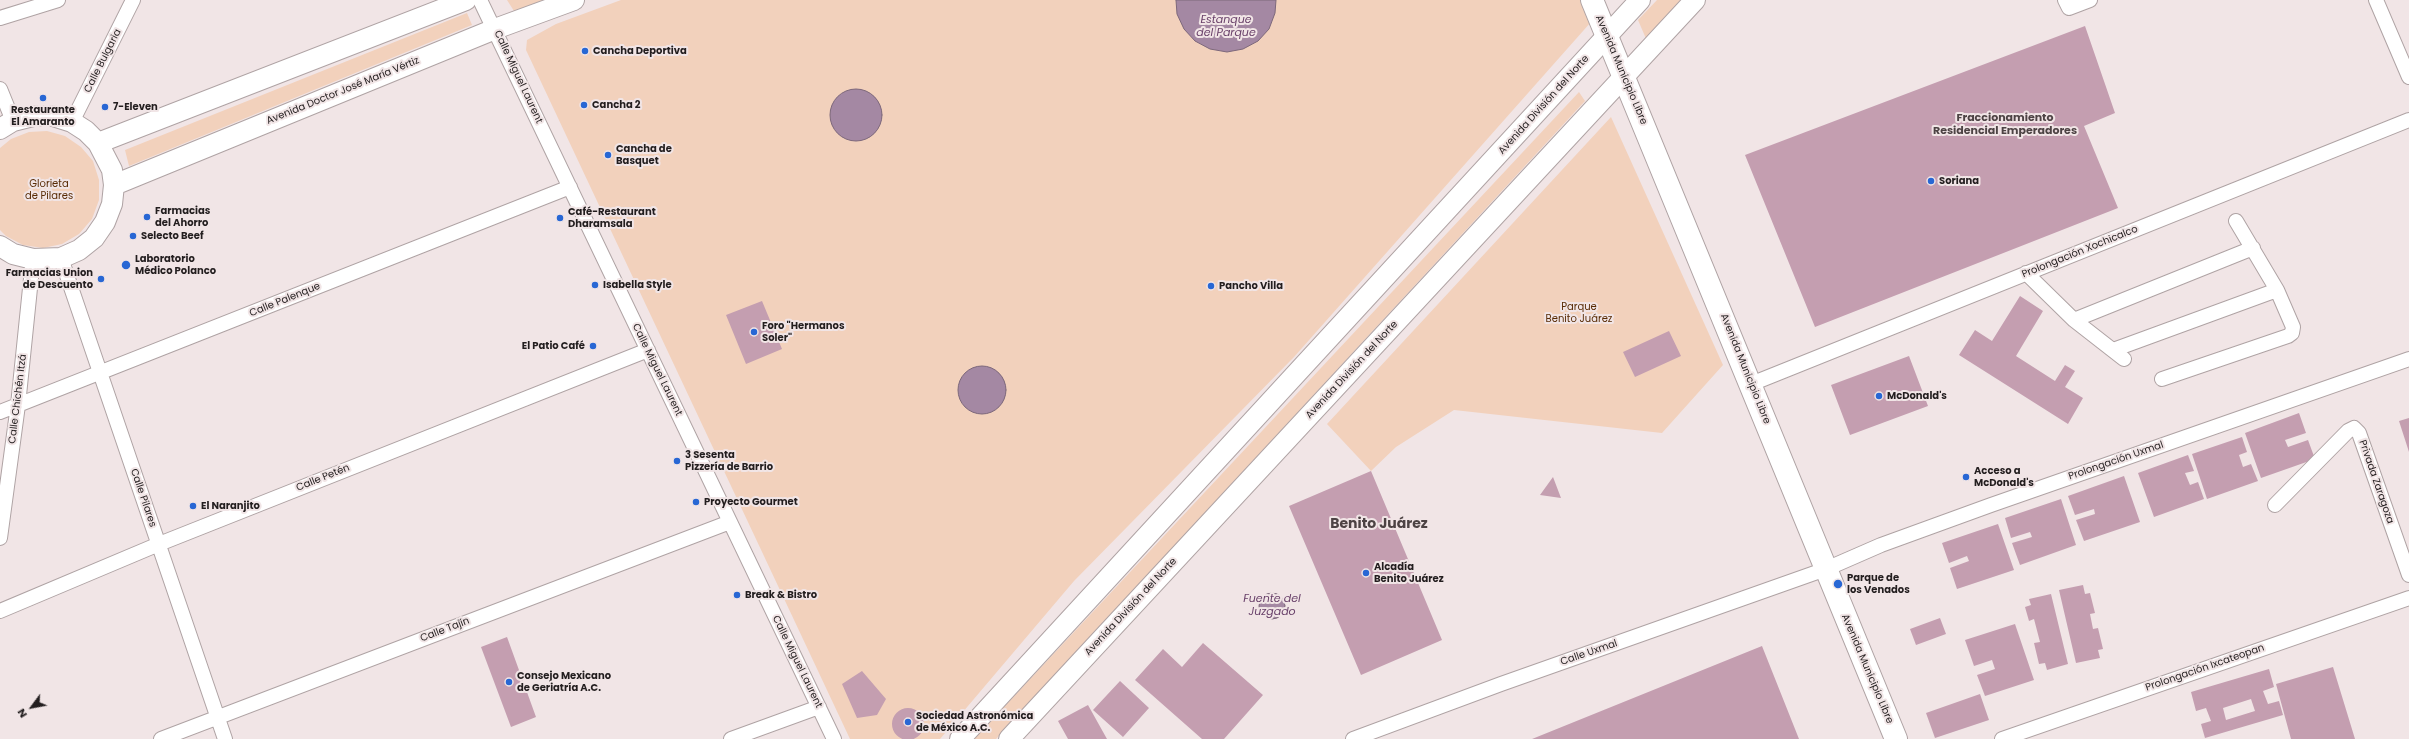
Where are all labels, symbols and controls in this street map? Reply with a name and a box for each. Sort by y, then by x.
water label: Estanque del Parque [1196,13,1256,39]
street label: Avenida Municipio Libre [1592,13,1650,127]
street label: Calle Bulgaria [82,27,124,95]
street label: Calle Miguel Laurent [491,29,545,125]
place label: Cancha Deportiva [593,45,687,57]
marker: Cancha Deportiva [580,46,590,56]
street label: Avenida División del Norte [1496,53,1592,157]
street label: Avenida Doctor José María Vértiz [265,55,421,127]
marker: Restaurante El Amaranto [38,93,48,103]
place label: Cancha 2 [592,99,641,111]
marker: Cancha 2 [579,100,589,110]
place label: 7-Eleven [113,101,158,113]
marker: 7-Eleven [100,102,110,112]
place label: Restaurante El Amaranto [11,104,75,128]
district label: Fraccionamiento Residencial Emperadores [1933,111,2077,137]
place label: Cancha de Basquet [616,143,672,166]
marker: Cancha de Basquet [603,150,613,160]
place label: Soriana [1939,175,1979,187]
marker: Soriana [1926,176,1936,186]
park label: Glorieta de Pilares [25,178,73,202]
place label: Farmacias del Ahorro [155,205,210,228]
place label: Café-Restaurant Dharamsala [568,206,656,230]
marker: Farmacias del Ahorro [142,212,152,222]
marker: Café-Restaurant Dharamsala [555,213,565,223]
street label: Prolongación Xochicalco [2020,223,2140,281]
place label: Selecto Beef [141,230,204,242]
marker: Selecto Beef [128,231,138,241]
place label: Laboratorio Médico Polanco [135,253,216,276]
marker: Laboratorio Médico Polanco [120,259,132,271]
place label: Farmacias Union de Descuento [6,267,93,290]
marker: Farmacias Union de Descuento [96,274,106,284]
place label: Isabella Style [603,279,672,291]
street label: Calle Palenque [248,280,322,320]
marker: Isabella Style [590,280,600,290]
place label: Pancho Villa [1219,280,1283,292]
marker: Pancho Villa [1206,281,1216,291]
park label: Parque Benito Juárez [1546,301,1612,324]
street label: Avenida Municipio Libre [1717,312,1773,426]
street label: Avenida División del Norte [1303,319,1401,421]
place label: Foro "Hermanos Soler" [762,320,845,344]
street label: Calle Miguel Laurent [629,322,685,418]
marker: Foro "Hermanos Soler" [749,327,759,337]
place label: El Patio Café [522,340,585,352]
marker: El Patio Café [588,341,598,351]
street label: Calle Chichén Itzá [7,354,29,444]
place label: McDonald's [1887,390,1947,402]
marker: McDonald's [1874,391,1884,401]
street label: Prolongación Uxmal [2067,439,2165,483]
street label: Privada Zaragoza [2356,439,2396,525]
place label: 3 Sesenta Pizzería de Barrio [685,449,773,472]
marker: 3 Sesenta Pizzería de Barrio [672,456,682,466]
street label: Calle Petén [295,462,351,494]
place label: Acceso a McDonald's [1974,465,2034,488]
street label: Calle Pilares [127,467,159,529]
marker: Acceso a McDonald's [1961,472,1971,482]
place label: Proyecto Gourmet [704,496,798,508]
marker: Proyecto Gourmet [691,497,701,507]
place label: El Naranjito [201,500,260,512]
marker: El Naranjito [188,501,198,511]
district label: Benito Juárez [1330,516,1428,532]
street label: Avenida División del Norte [1082,556,1180,658]
place label: Alcadía Benito Juárez [1374,561,1444,584]
marker: Alcadía Benito Juárez [1361,568,1371,578]
place label: Parque de los Venados [1847,572,1910,596]
marker: Parque de los Venados [1832,578,1844,590]
place label: Break & Bistro [745,589,817,601]
marker: Break & Bistro [732,590,742,600]
water label: Fuente del Juzgado [1243,592,1301,618]
street label: Avenida Municipio Libre [1838,612,1896,726]
street label: Calle Miguel Laurent [769,614,825,710]
street label: Calle Tajín [419,615,471,645]
street label: Calle Uxmal [1559,638,1619,668]
street label: Prolongación Ixcateopan [2144,642,2266,694]
place label: Consejo Mexicano de Geriatría A.C. [517,670,611,694]
marker: Consejo Mexicano de Geriatría A.C. [504,677,514,687]
north arrow [12,687,52,727]
text: N [13,706,31,721]
place label: Sociedad Astronómica de México A.C. [916,710,1033,734]
marker: Sociedad Astronómica de México A.C. [903,717,913,727]

